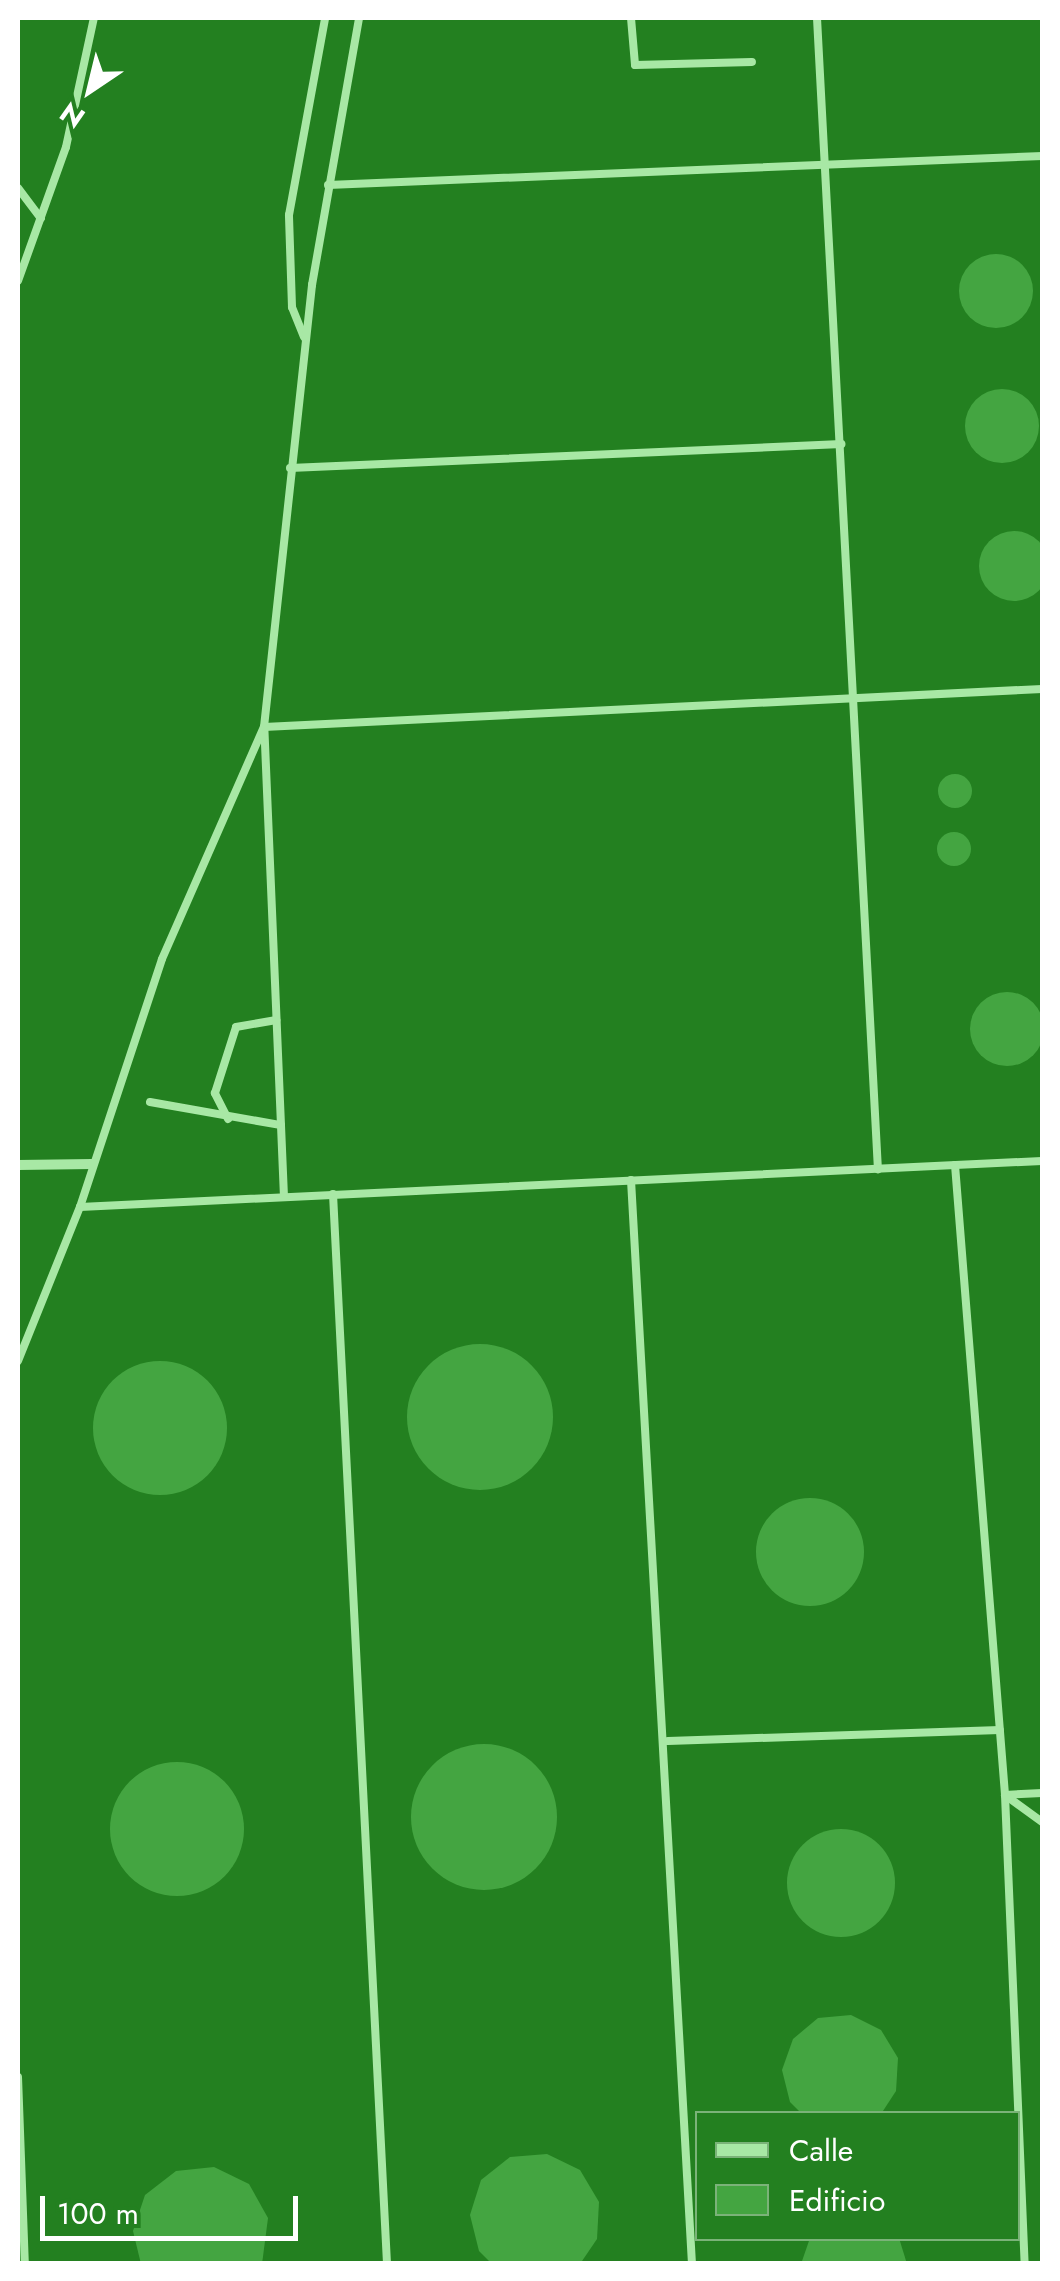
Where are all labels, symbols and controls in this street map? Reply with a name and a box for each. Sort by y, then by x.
north arrow [40,40,140,140]
text: N [52,92,93,138]
legend [695,2111,1020,2241]
text: Calle [789,2129,853,2172]
scale bar [45,2176,302,2238]
text: Edificio [789,2179,885,2222]
text: 100 m [57,2192,139,2235]

